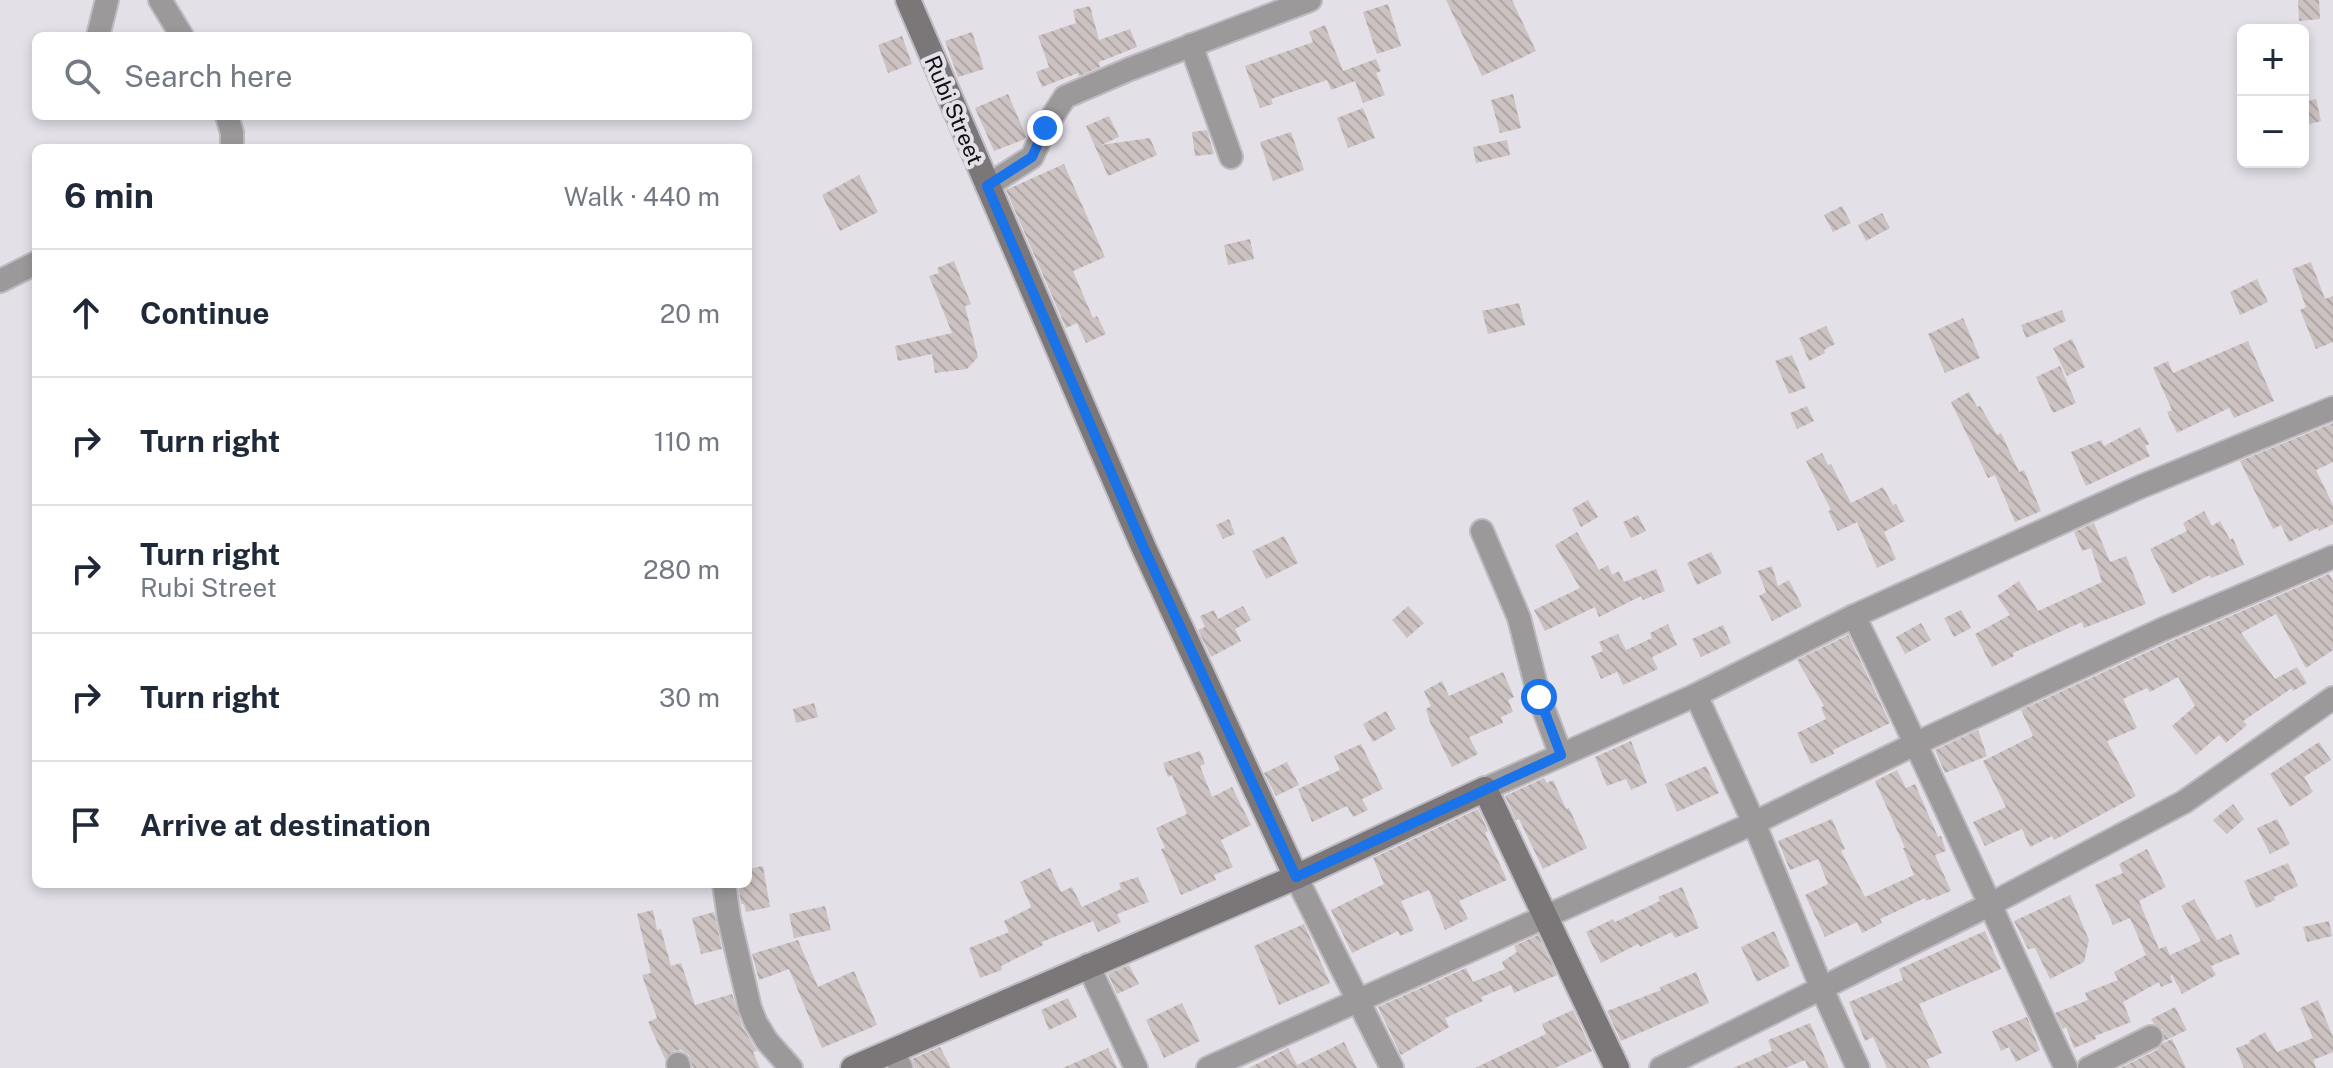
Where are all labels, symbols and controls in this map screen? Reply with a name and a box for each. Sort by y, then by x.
map controls [2237,24,2309,168]
button: + [2237,24,2309,96]
search box [32,32,752,120]
street label: Rubi Street [919,52,989,168]
icon: search [60,54,104,98]
text: Search here [124,58,292,94]
button: − [2237,96,2309,168]
route end [1027,110,1063,146]
text: 6 min [64,176,154,216]
text: Walk · 440 m [564,181,720,212]
icon: ahead [64,291,108,335]
text: Continue [140,295,270,331]
text: 20 m [660,298,720,329]
icon: right [64,419,108,463]
text: Turn right [140,423,280,459]
text: 110 m [654,426,720,457]
text: Turn right [140,536,280,572]
icon: right [64,547,108,591]
text: 280 m [643,554,720,585]
text: Rubi Street [140,572,277,603]
icon: right [64,675,108,719]
text: Turn right [140,679,280,715]
route start [1521,679,1557,715]
text: 30 m [659,682,720,713]
icon: arrive [64,803,108,847]
text: Arrive at destination [140,807,431,843]

